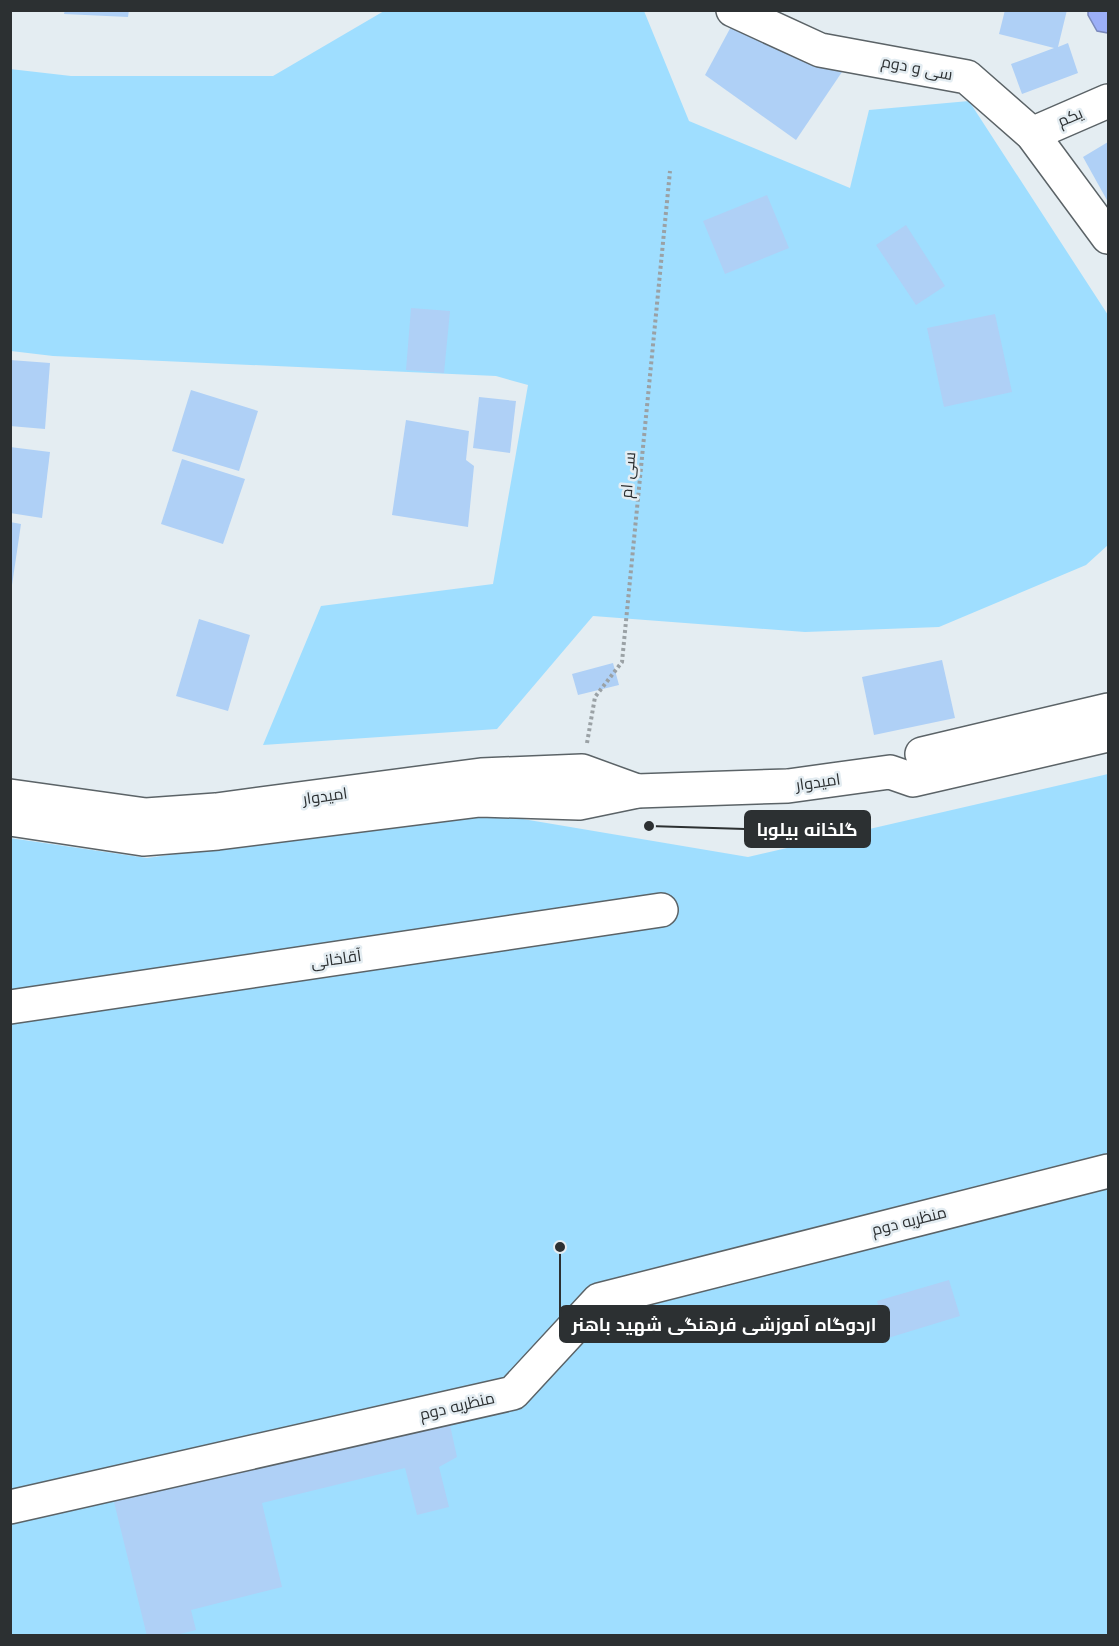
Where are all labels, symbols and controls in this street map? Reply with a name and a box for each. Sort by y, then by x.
street label: سی و دوم [879,50,955,86]
street label: یکم [1054,101,1087,133]
street label: سی ام [615,451,641,499]
street label: امیدوار [793,767,842,797]
street label: امیدوار [300,781,349,811]
callout: گلخانه بیلوبا [745,811,870,847]
text: گلخانه بیلوبا [756,817,858,843]
street label: آقاخانی [309,944,363,974]
street label: منظریه دوم [869,1201,949,1241]
callout: اردوگاه آموزشی فرهنگی شهید باهنر [560,1306,889,1342]
text: اردوگاه آموزشی فرهنگی شهید باهنر [571,1312,876,1338]
street label: منظریه دوم [417,1386,497,1426]

